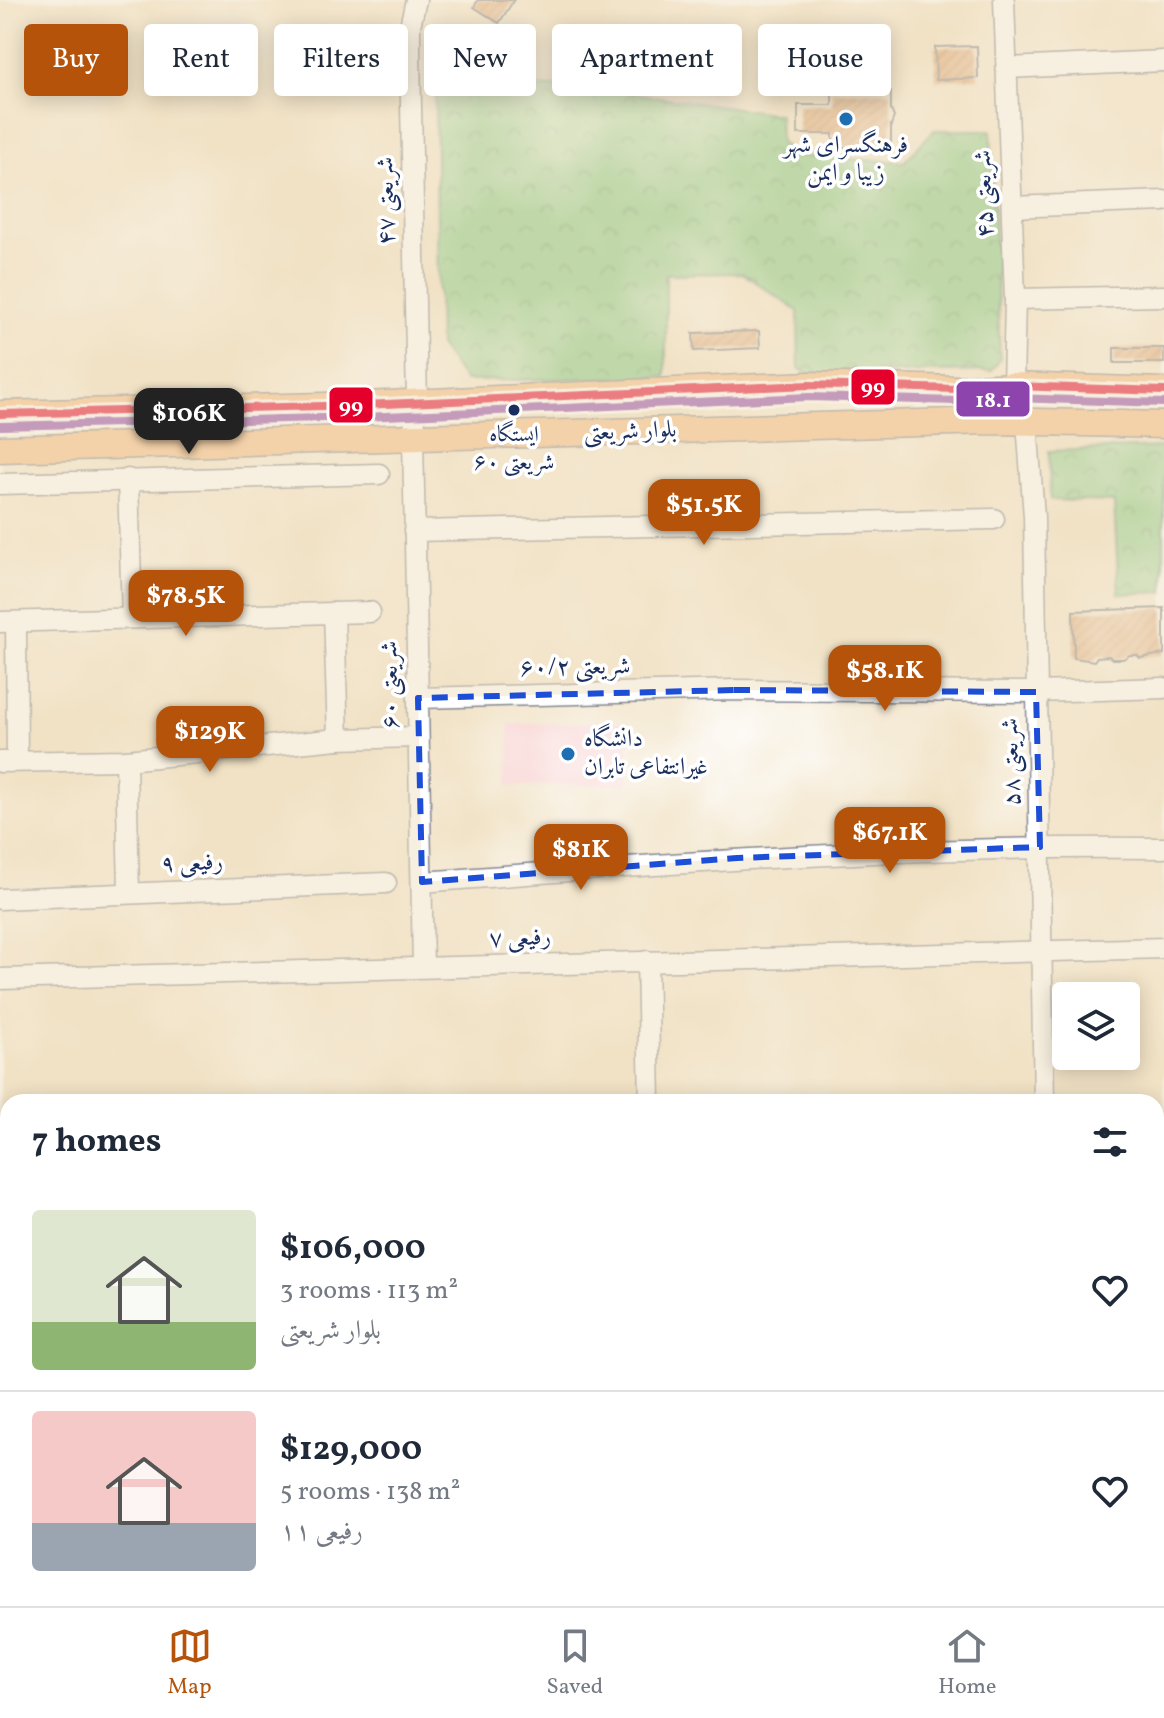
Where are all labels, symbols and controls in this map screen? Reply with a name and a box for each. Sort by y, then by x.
chip: Buy [24,24,128,96]
chip: Rent [144,24,258,96]
chip: Filters [274,24,408,96]
chip: New [424,24,536,96]
chip: Apartment [552,24,742,96]
chip: House [758,24,891,96]
marker: فرهنگسرای شهر زیبا و ایمن [837,110,855,128]
place label: فرهنگسرای شهر زیبا و ایمن [781,129,908,191]
street label: شریعتی ۴۵ [966,149,1004,239]
street label: شریعتی ۴۷ [369,157,405,245]
line badge: 99 [850,368,896,406]
text: 99 [861,373,885,404]
line badge: 18.1 [955,380,1031,418]
line badge: 99 [328,386,374,424]
text: 18.1 [975,386,1011,417]
pin: $106K [133,388,245,456]
text: 99 [339,392,363,423]
text: $106K [152,396,226,432]
marker: ایستگاه شریعتی ۶۰ [506,402,522,418]
street label: بلوار شریعتی [583,413,677,451]
place label: ایستگاه شریعتی ۶۰ [474,420,554,479]
pin: $51.5K [639,479,769,547]
text: $51.5K [666,487,742,523]
pin: $78.5K [121,570,251,638]
text: $78.5K [147,578,225,614]
street label: شریعتی ۶۰ [373,641,409,729]
pin: $58.1K [820,645,950,713]
street label: شریعتی ۶۰/۲ [519,650,631,686]
text: $58.1K [846,653,924,689]
pin: $129K [154,706,266,774]
text: $129K [174,714,246,750]
street label: شریعتی ۵۸ [993,717,1031,807]
place label: دانشگاه غیرانتفاعی تابران [584,723,708,785]
marker: دانشگاه غیرانتفاعی تابران [559,745,577,763]
pin: $67.1K [825,807,955,875]
text: $67.1K [852,815,928,851]
pin: $81K [534,824,628,892]
text: $81K [552,832,610,868]
street label: رفیعی ۹ [160,846,224,882]
street label: رفیعی ۷ [488,921,552,957]
map controls [1052,982,1140,1070]
button: layers [1052,982,1140,1070]
text: 7 homes [32,1119,161,1166]
icon: filters [1088,1120,1132,1164]
text: $106,000 [280,1226,426,1273]
icon: home [96,1242,192,1338]
icon: heart [1088,1268,1132,1312]
text: 3 rooms · 113 m² [280,1273,458,1309]
text: بلوار شریعتی [280,1313,381,1349]
text: $129,000 [280,1427,422,1474]
icon: home [96,1443,192,1539]
icon: heart [1088,1469,1132,1513]
text: 5 rooms · 138 m² [280,1474,460,1510]
text: رفیعی ۱۱ [280,1514,363,1550]
tab: Map [168,1624,212,1703]
tab: Saved [547,1624,603,1703]
tab: Home [938,1624,996,1703]

